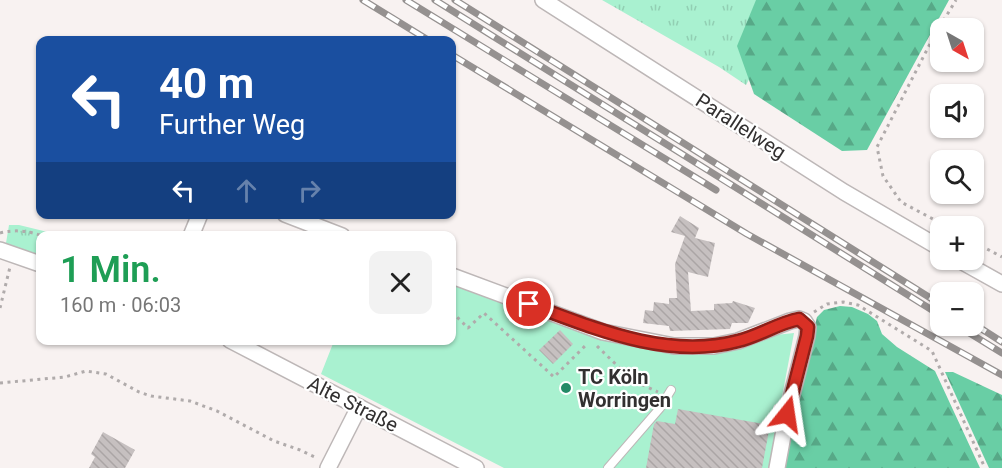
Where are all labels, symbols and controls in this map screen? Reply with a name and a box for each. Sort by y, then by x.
north arrow [930,18,984,72]
map controls [930,18,984,336]
text: 40 m [159,59,254,108]
icon: left [60,60,138,138]
button: sound [930,84,984,138]
street label: Parallelweg [691,88,791,164]
text: Further Weg [159,109,305,141]
button: search [930,150,984,204]
icon: left [167,174,200,207]
icon: ahead [230,174,263,207]
icon: right [293,174,326,207]
button: + [930,216,984,270]
text: 1 Min. [60,249,161,291]
button: close [369,251,432,314]
pin [503,278,554,329]
button: − [930,282,984,336]
icon: arrive [512,287,545,320]
text: 160 m · 06:03 [60,293,181,317]
place label: TC Köln Worringen [578,365,671,412]
street label: Alte Straße [304,371,402,437]
marker: TC Köln Worringen [559,381,573,395]
position arrow [755,382,819,446]

